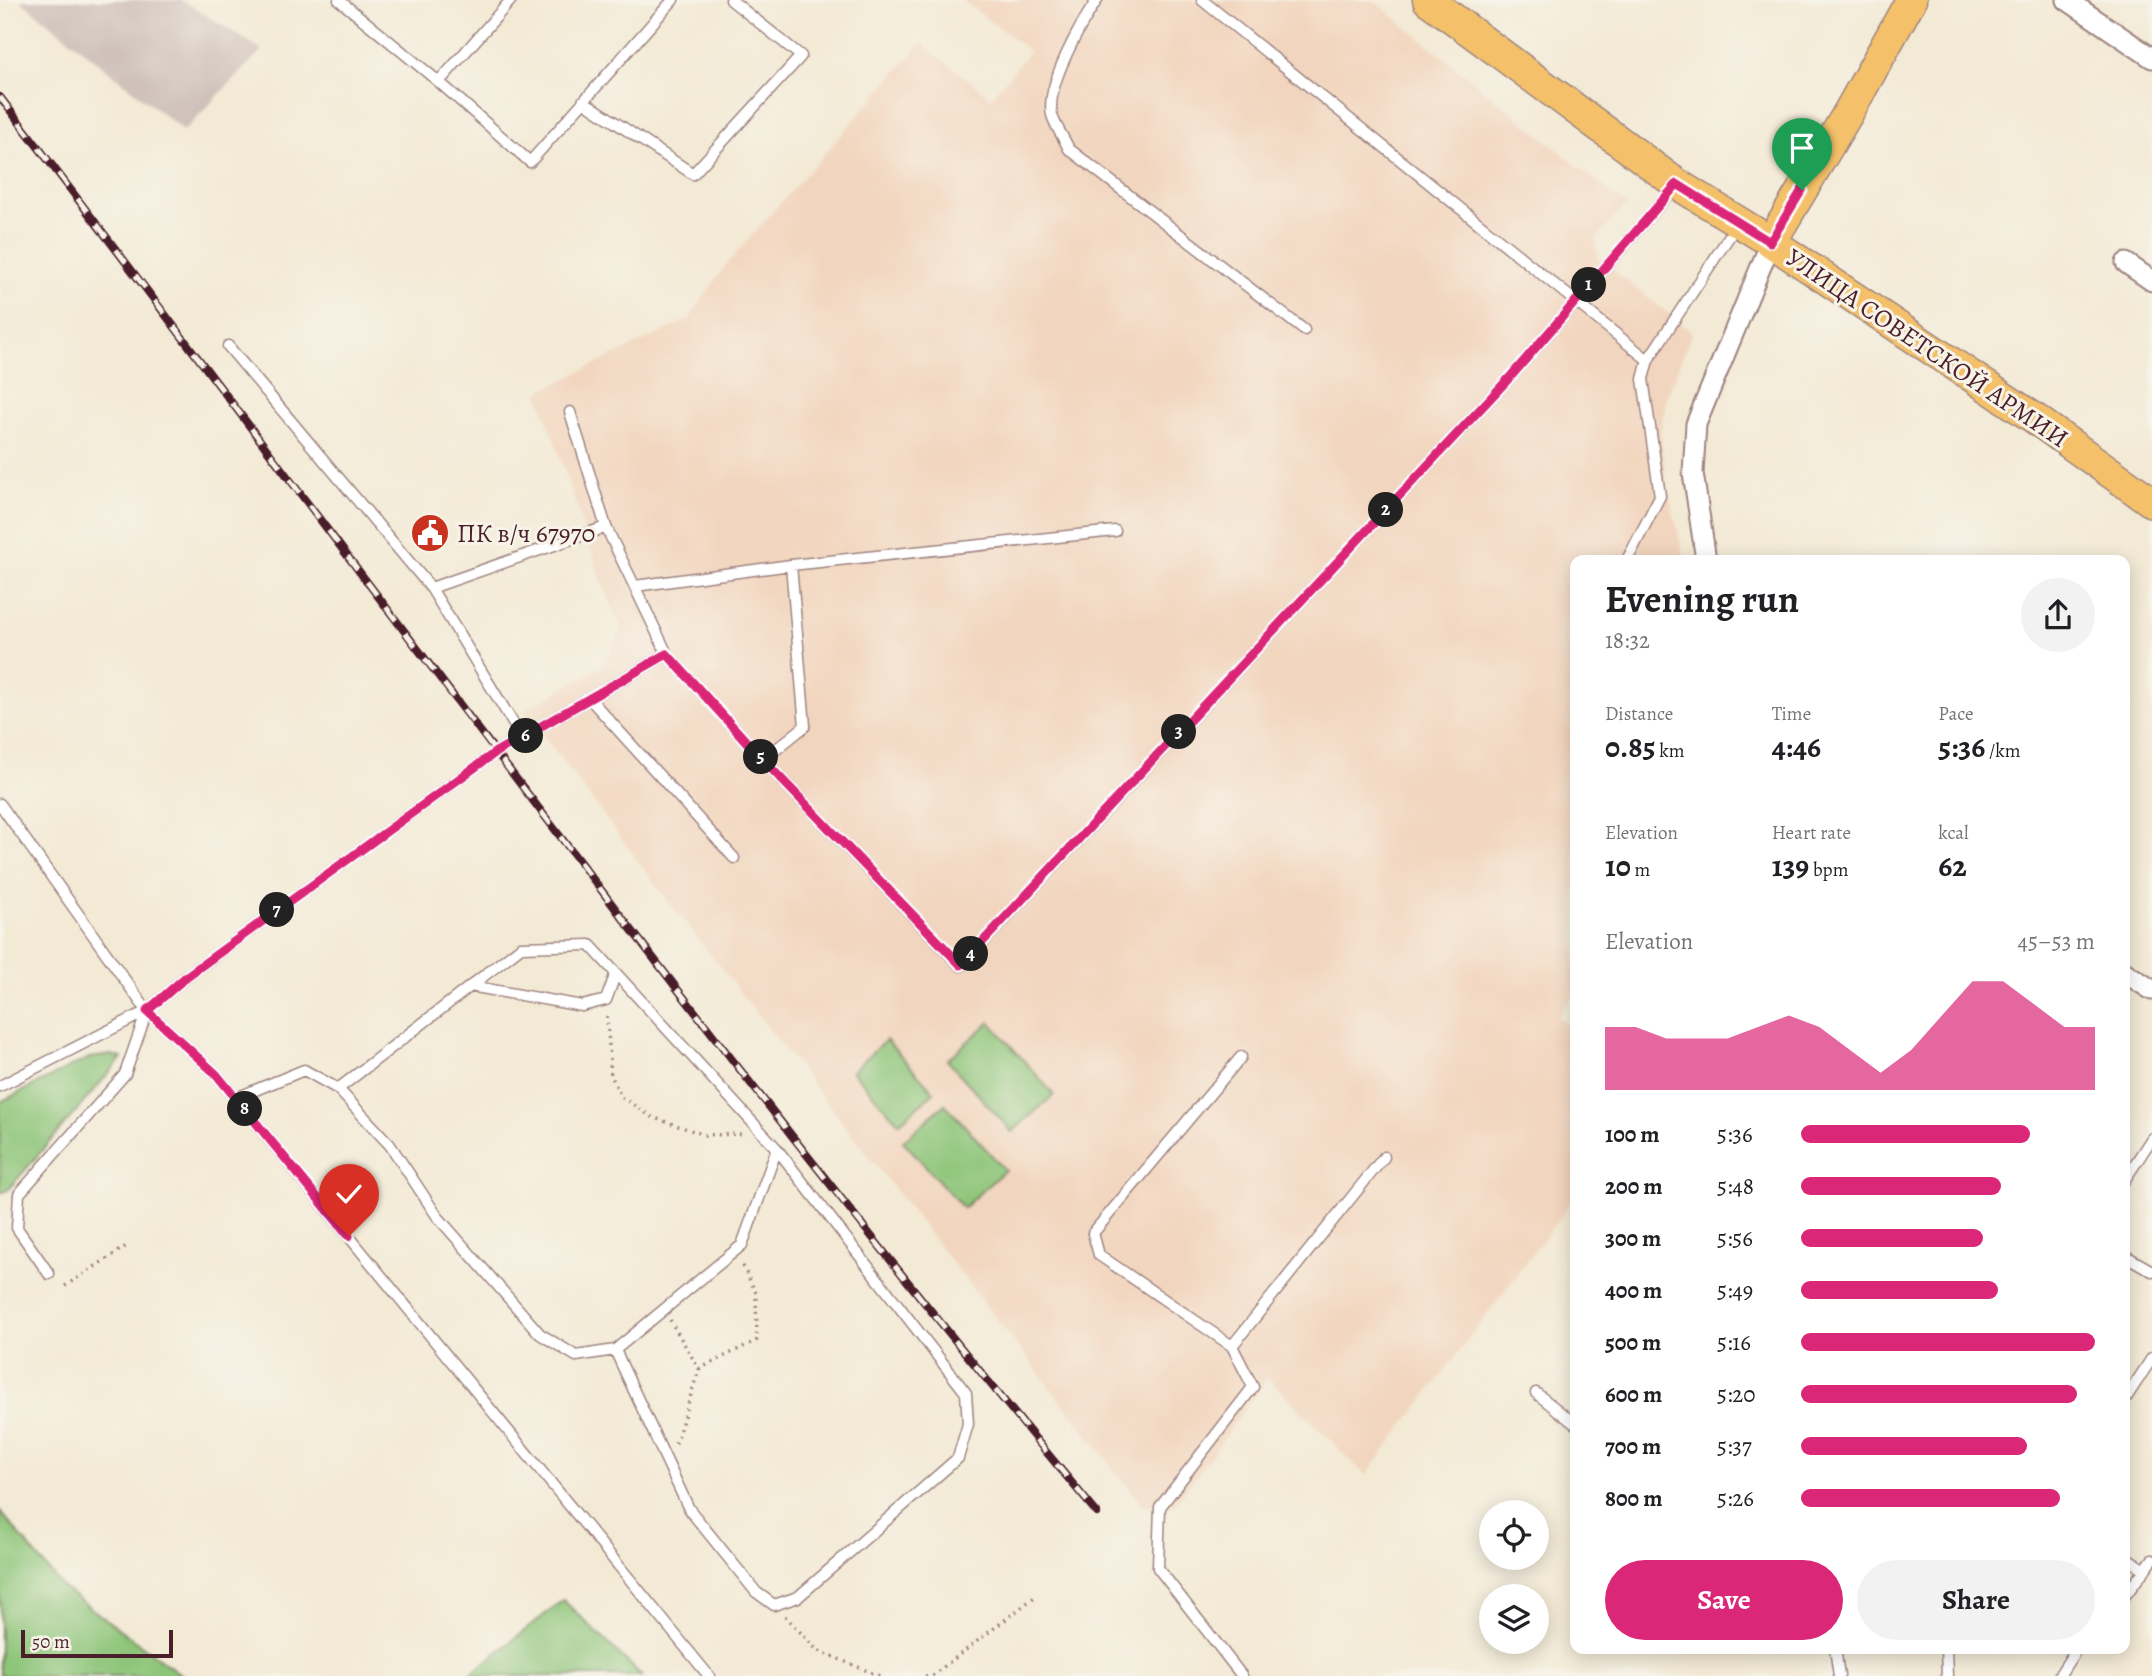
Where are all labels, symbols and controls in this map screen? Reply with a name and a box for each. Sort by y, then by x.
pin [1772,118,1832,190]
icon: arrive [1783,129,1821,167]
street label: УЛИЦА СОВЕТСКОЙ АРМИИ [1779,240,2075,456]
pin: 1 [1572,268,1606,302]
text: 1 [1585,271,1592,297]
pin: 2 [1368,492,1404,528]
text: 2 [1381,496,1390,522]
public building icon: ПК в/ч 67970 [409,512,451,554]
place label: ПК в/ч 67970 [457,516,595,551]
text: Evening run [1605,573,1799,625]
button: share [2021,578,2095,652]
text: 18:32 [1605,625,1650,656]
text: Distance [1605,701,1673,727]
text: Time [1772,701,1811,727]
text: Pace [1938,701,1974,727]
pin: 3 [1162,714,1196,750]
pin: 6 [508,718,544,754]
text: 3 [1174,718,1183,744]
text: 6 [521,722,530,748]
text: 0.85 [1605,727,1656,767]
text: 4:46 [1772,727,1821,767]
text: 5:36 [1938,727,1985,767]
text: km [1656,738,1685,764]
text: /km [1985,738,2020,764]
pin: 5 [744,740,778,774]
text: 5 [756,743,765,769]
text: Elevation [1605,820,1678,846]
text: Heart rate [1772,820,1851,846]
text: kcal [1938,820,1969,846]
text: 10 [1605,846,1631,886]
text: 139 [1772,846,1809,886]
text: 62 [1938,846,1967,886]
text: m [1631,857,1650,883]
text: bpm [1809,857,1848,883]
pin: 7 [260,892,294,928]
text: 7 [272,896,281,922]
text: Elevation [1605,926,1693,957]
text: 45–53 m [2018,926,2095,957]
pin: 4 [954,936,988,972]
text: 4 [966,940,975,966]
pin: 8 [228,1092,262,1126]
text: 8 [240,1095,249,1121]
text: 100 m [1605,1119,1660,1150]
text: 5:36 [1717,1119,1753,1150]
pin [319,1164,379,1236]
text: 200 m [1605,1171,1663,1202]
text: 5:48 [1717,1171,1754,1202]
icon: check [330,1175,368,1213]
text: 300 m [1605,1223,1661,1254]
text: 5:56 [1717,1223,1753,1254]
text: 400 m [1605,1275,1662,1306]
text: 5:49 [1717,1275,1753,1306]
text: 500 m [1605,1327,1661,1358]
text: 5:16 [1717,1327,1751,1358]
text: 600 m [1605,1379,1662,1410]
text: 5:20 [1717,1379,1756,1410]
text: 700 m [1605,1431,1661,1462]
text: 5:37 [1717,1431,1752,1462]
text: 800 m [1605,1483,1662,1514]
text: 5:26 [1717,1483,1754,1514]
map controls [1479,1500,1549,1654]
button: locate [1479,1500,1549,1570]
button: Save [1605,1560,1843,1640]
button: Share [1857,1560,2095,1640]
button: layers [1479,1584,1549,1654]
scale bar [21,1627,173,1659]
text: 50 m [32,1629,70,1655]

